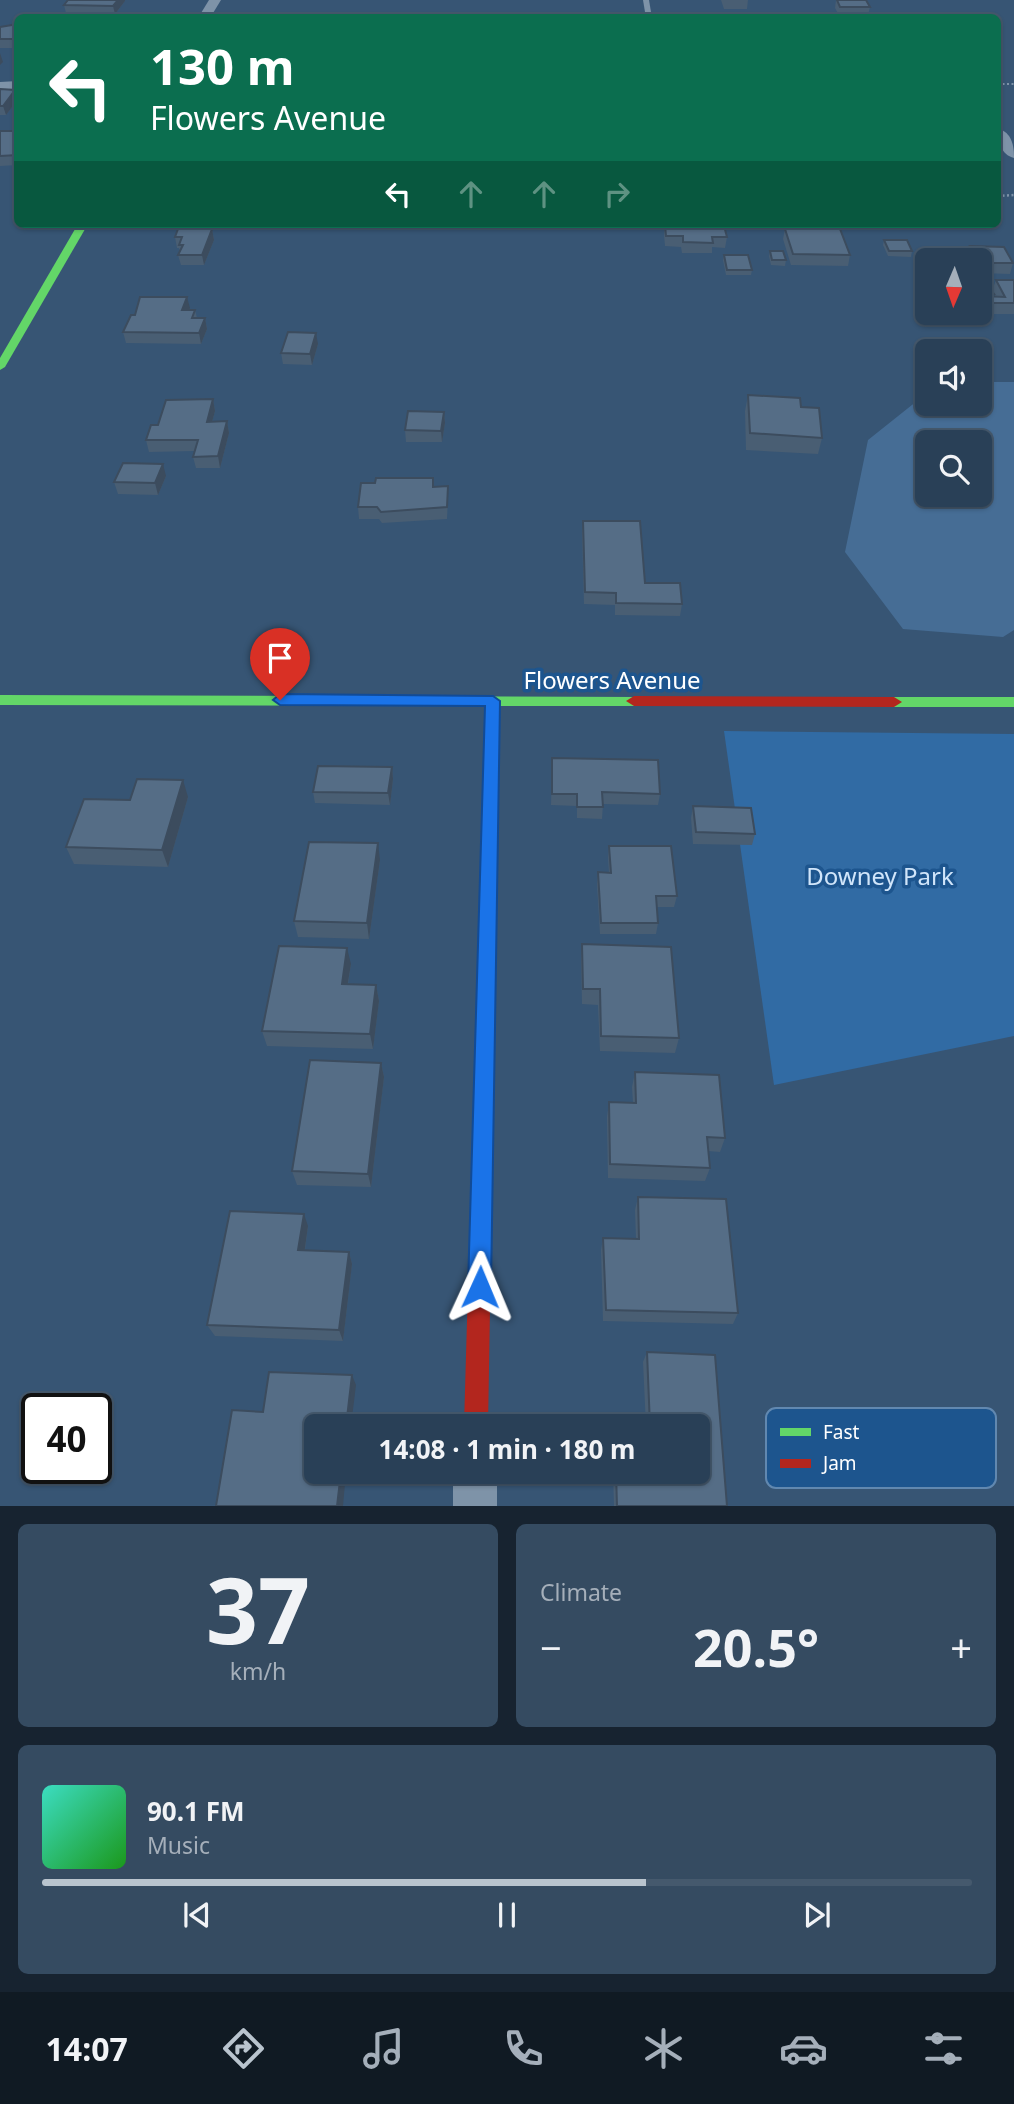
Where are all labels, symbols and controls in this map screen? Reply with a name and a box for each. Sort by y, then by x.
text: 130 m [150,33,295,99]
icon: left [35,42,126,133]
text: Flowers Avenue [150,96,386,139]
icon: left [379,175,417,213]
icon: ahead [452,175,490,213]
icon: ahead [525,175,563,213]
icon: right [598,175,636,213]
north arrow [915,248,992,326]
map controls [915,248,992,507]
button: sound [915,339,992,416]
button: search [915,430,992,507]
pin [250,628,310,700]
icon: arrive [261,639,299,677]
street label: Flowers Avenue [524,663,701,696]
park label: Downey Park [806,859,954,892]
position arrow [443,1250,517,1324]
speed limit sign: 40 [21,1393,112,1484]
legend [766,1408,996,1488]
text: Fast [823,1419,860,1445]
text: 14:08 · 1 min · 180 m [379,1431,635,1467]
text: Jam [821,1450,857,1476]
text: 37 [206,1547,310,1671]
text: Climate [540,1576,622,1608]
text: 20.5° [693,1611,819,1682]
text: − [540,1621,562,1673]
text: + [950,1621,972,1673]
text: km/h [230,1655,286,1687]
text: 90.1 FM [147,1793,244,1829]
text: Music [147,1829,210,1861]
icon: previous [178,1896,216,1934]
icon: pause [488,1896,526,1934]
icon: next [798,1896,836,1934]
icon: directions [219,2024,268,2073]
icon: music [359,2024,408,2073]
icon: phone [499,2024,548,2073]
icon: climate [639,2024,688,2073]
icon: car [779,2024,828,2073]
icon: filters [919,2024,968,2073]
text: 14:07 [46,2027,128,2070]

